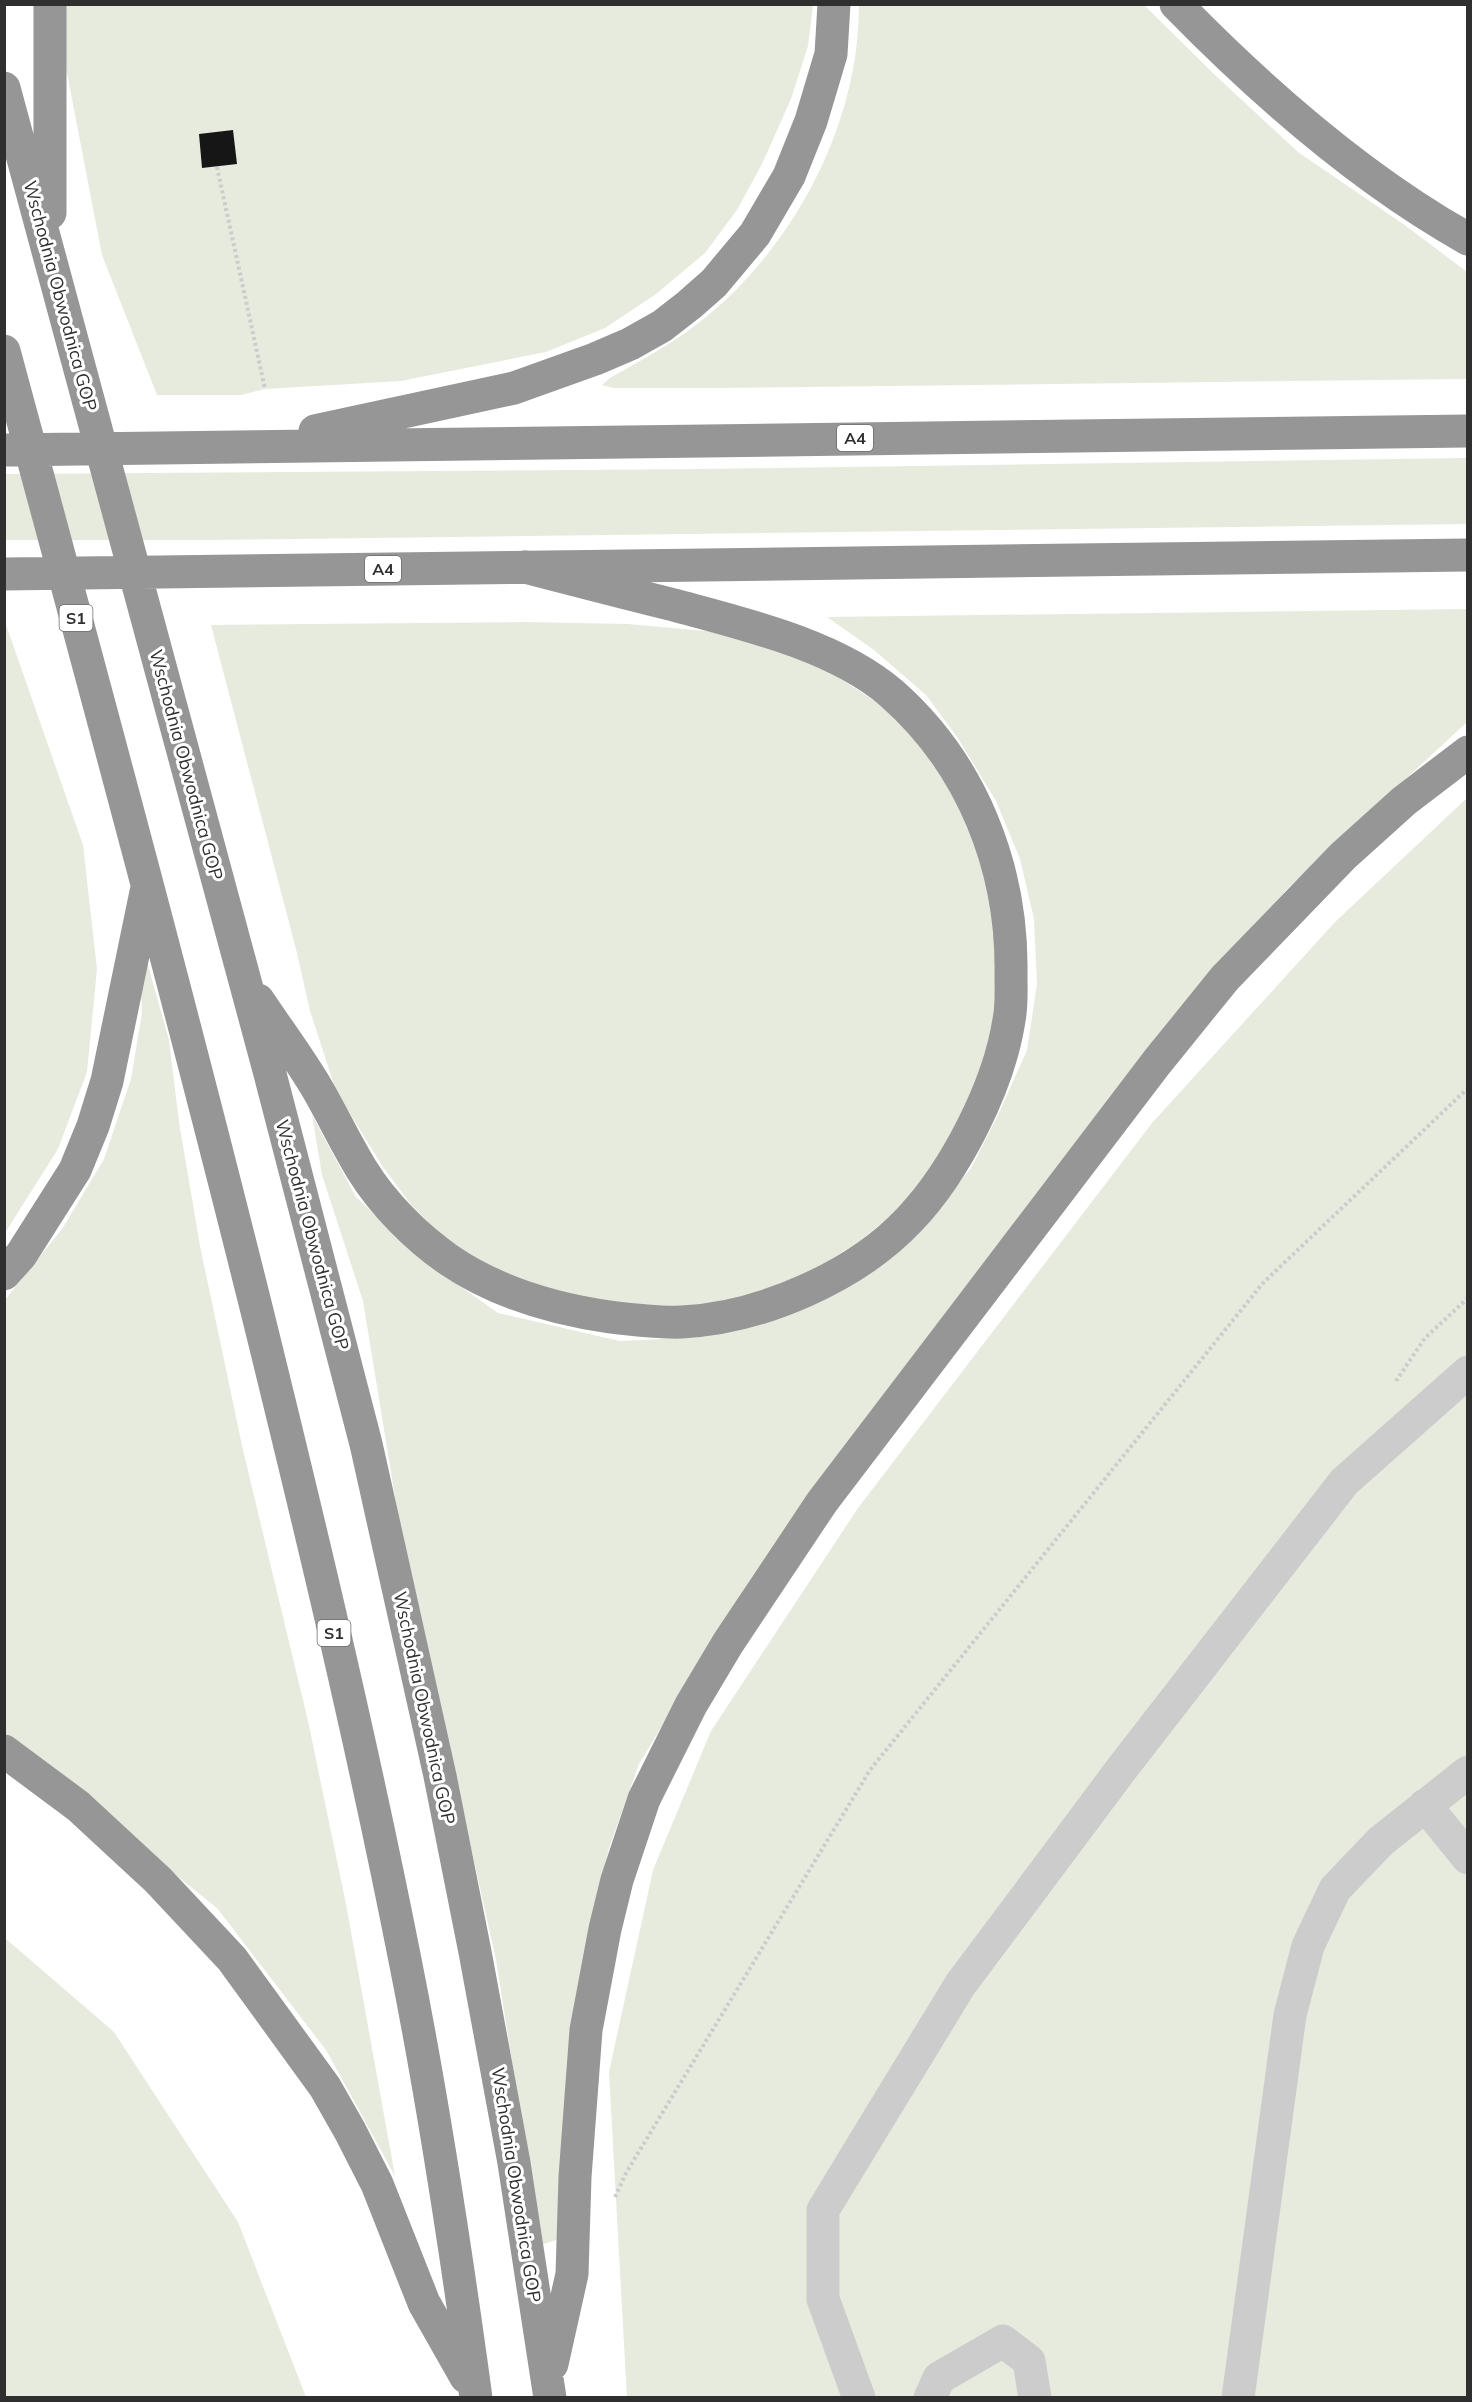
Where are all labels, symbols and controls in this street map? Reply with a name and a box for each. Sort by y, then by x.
street label: Wschodnia Obwodnica GOP [19,178,102,414]
road number: A4 [837,425,873,451]
road number: A4 [365,556,401,582]
road number: S1 [60,605,92,631]
street label: Wschodnia Obwodnica GOP [145,647,228,883]
street label: Wschodnia Obwodnica GOP [271,1117,354,1353]
street label: Wschodnia Obwodnica GOP [389,1589,460,1827]
road number: S1 [318,1620,350,1646]
street label: Wschodnia Obwodnica GOP [487,2066,546,2304]

